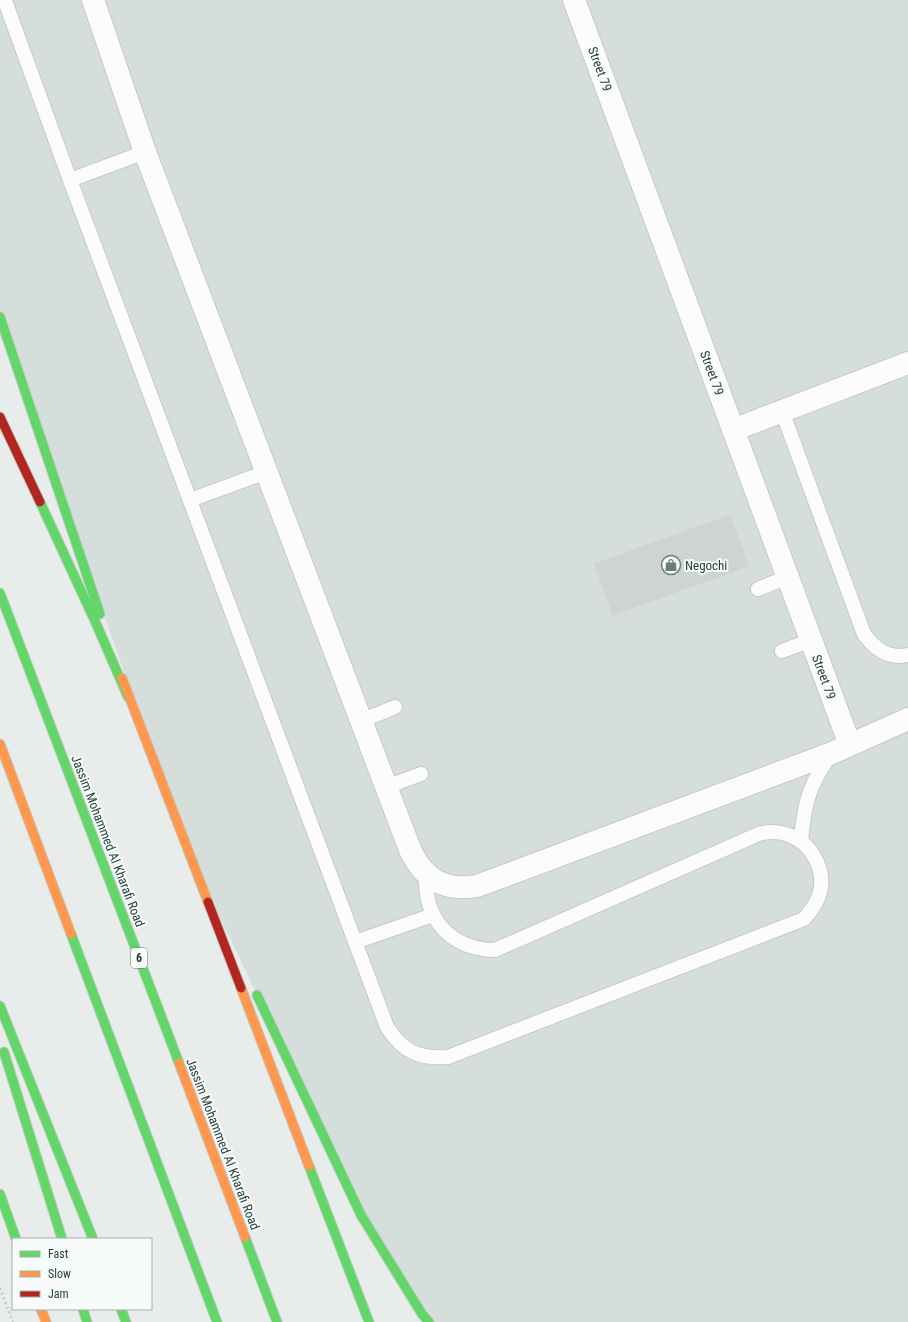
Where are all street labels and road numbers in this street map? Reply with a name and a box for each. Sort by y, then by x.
street label: Street 79 [585,45,615,93]
street label: Street 79 [697,349,727,397]
street label: Street 79 [809,653,839,701]
street label: Jassim Mohammed Al Kharafi Road [68,753,148,929]
road number: 6 [131,948,147,968]
street label: Jassim Mohammed Al Kharafi Road [183,1056,263,1232]

